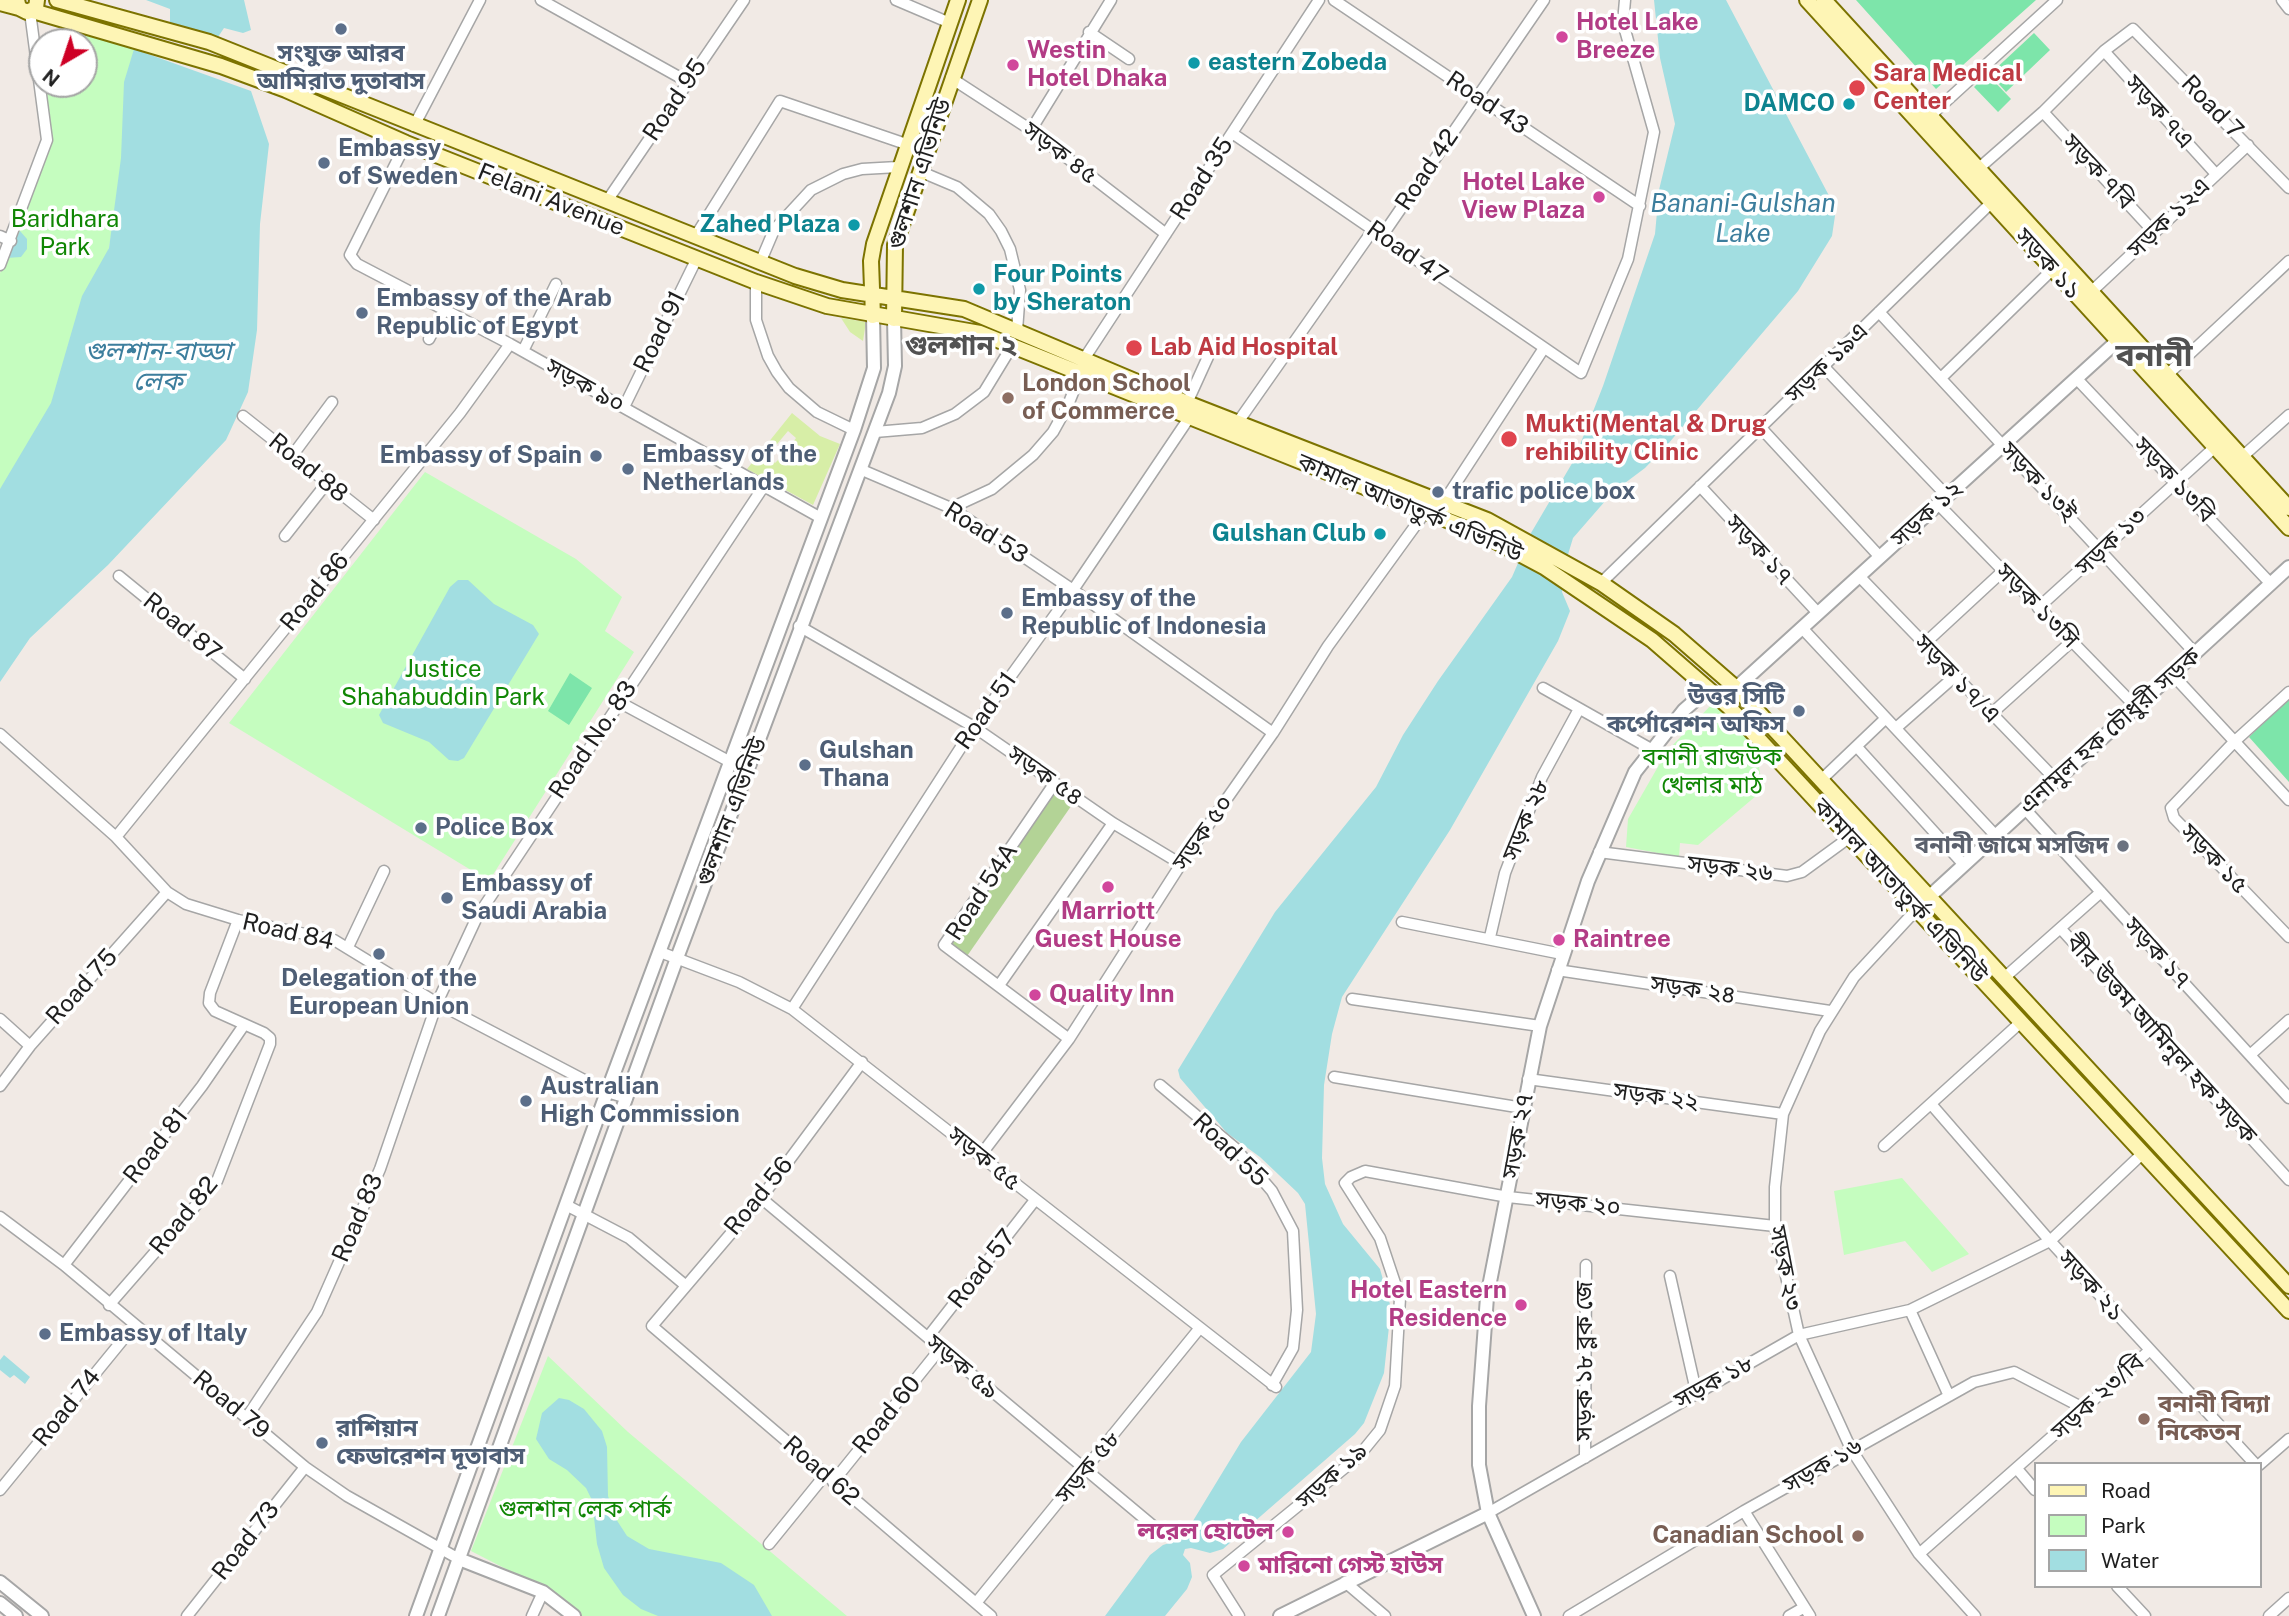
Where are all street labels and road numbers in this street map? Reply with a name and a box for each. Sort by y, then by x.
street label: Road 95 [637,53,713,147]
street label: Road 43 [1440,65,1534,141]
street label: সড়ক ৭এ [2119,69,2199,155]
street label: Road 7 [2175,69,2249,145]
street label: গুলশান এভিনিউ [882,95,958,253]
street label: সড়ক ৪৫ [1017,116,1103,190]
street label: Road 42 [1389,124,1465,216]
street label: সড়ক ৭বি [2056,128,2140,216]
street label: Road 35 [1165,132,1239,226]
street label: Felani Avenue [473,157,629,243]
street label: সড়ক ১২এ [2122,172,2216,264]
street label: Road 47 [1361,215,1453,291]
street label: সড়ক ১১ [2009,223,2087,305]
street label: Road 91 [628,286,692,378]
street label: সড়ক ১৯এ [1780,317,1874,409]
street label: সড়ক ৯০ [541,353,629,419]
street label: Road 88 [263,427,353,509]
street label: সড়ক ১৩বি [2127,431,2221,529]
street label: সড়ক ১৩ই [1994,436,2082,528]
street label: কামাল আতাতুর্ক এভিনিউ [1293,447,1527,569]
street label: সড়ক ১২ [1886,475,1968,553]
street label: Road 53 [939,496,1033,570]
street label: সড়ক ১৩ [2070,502,2152,582]
street label: সড়ক ১৭ [1719,509,1799,591]
street label: Road 86 [275,547,355,637]
street label: সড়ক ১৩সি [1989,558,2085,654]
street label: Road 87 [137,587,227,667]
street label: সড়ক ১৭/এ [1908,629,2006,729]
street label: এনামুল হক চৌধুরী সড়ক [2013,642,2207,820]
street label: Road 51 [949,667,1023,755]
street label: Road No. 83 [543,676,643,804]
street label: গুলশান এভিনিউ [690,733,774,891]
street label: সড়ক ৫৪ [1002,740,1088,812]
street label: সড়ক ২৮ [1497,775,1555,865]
street label: সড়ক ৫০ [1167,790,1239,876]
street label: কামাল আতাতুর্ক এভিনিউ [1807,793,1993,989]
street label: সড়ক ১৫ [2174,818,2254,900]
street label: Road 54A [940,838,1024,946]
street label: সড়ক ২৬ [1686,849,1774,889]
street label: Road 84 [239,907,337,957]
street label: সড়ক ১৭ [2118,912,2196,994]
street label: বীর উত্তম আমিনুল হক সড়ক [2059,928,2263,1150]
street label: Road 75 [40,943,124,1031]
street label: সড়ক ২৪ [1649,970,1737,1010]
street label: সড়ক ২২ [1612,1077,1700,1117]
street label: সড়ক ২৭ [1496,1091,1540,1181]
street label: Road 81 [118,1102,194,1190]
street label: Road 55 [1186,1107,1274,1193]
street label: সড়ক ৫৫ [942,1121,1026,1197]
street label: Road 56 [719,1151,799,1241]
street label: Road 83 [327,1169,389,1267]
street label: Road 82 [144,1171,224,1261]
street label: সড়ক ২০ [1534,1185,1622,1223]
street label: সড়ক ২৩ [1763,1223,1807,1313]
street label: Road 57 [942,1224,1022,1314]
street label: সড়ক ২১ [2052,1245,2130,1327]
street label: সড়ক ১৮ ব্লক জে [1571,1281,1599,1441]
street label: সড়ক ৫৯ [920,1328,1004,1406]
street label: সড়ক ২৩/বি [2046,1348,2150,1446]
street label: সড়ক ১৮ [1670,1349,1758,1415]
street label: Road 74 [27,1363,107,1453]
street label: Road 79 [187,1365,275,1445]
street label: Road 60 [847,1370,927,1460]
street label: সড়ক ৫৮ [1050,1425,1126,1509]
street label: Road 62 [777,1430,865,1512]
street label: সড়ক ১৬ [1779,1432,1867,1500]
street label: সড়ক ১৯ [1291,1437,1373,1515]
street label: Road 73 [206,1496,286,1586]

